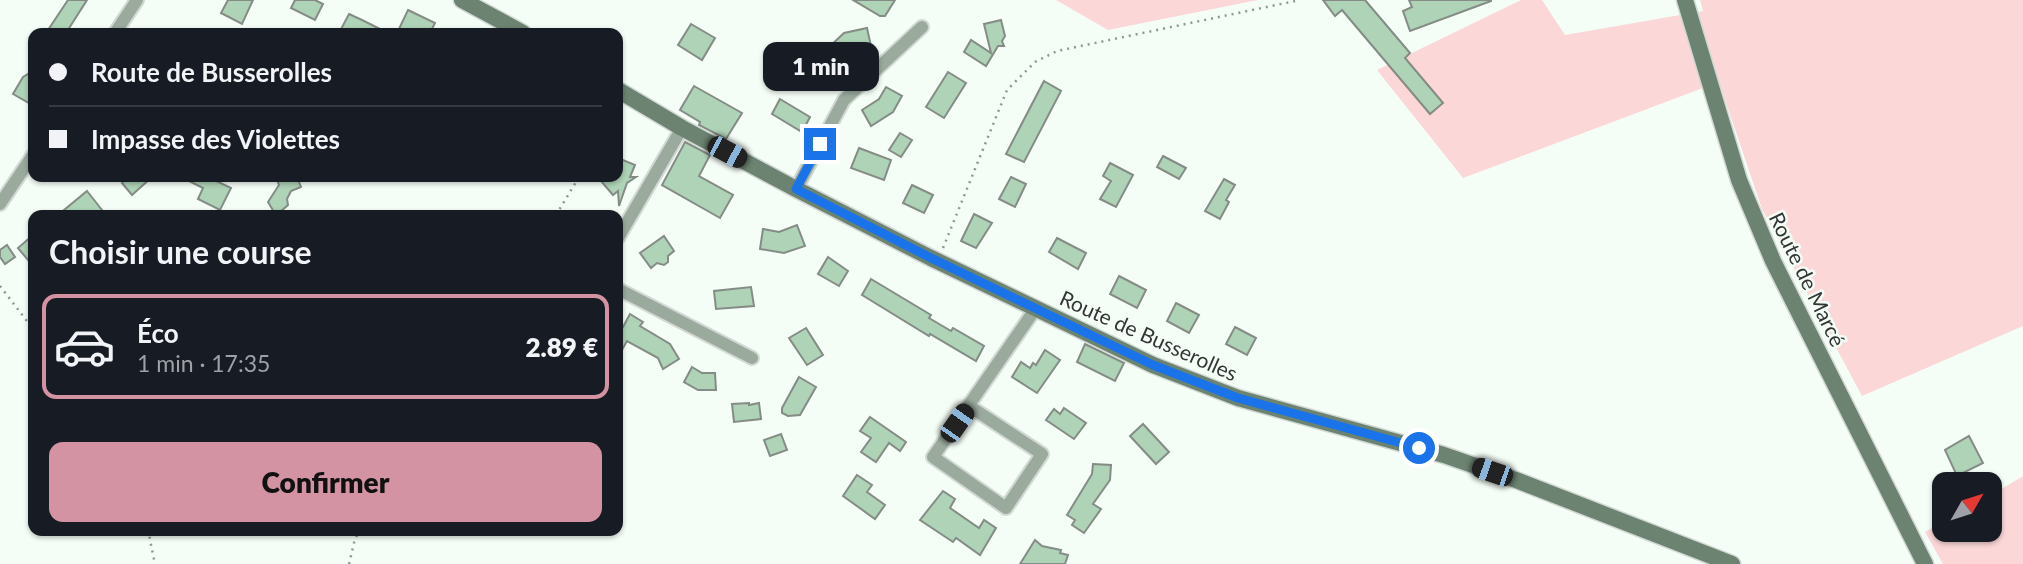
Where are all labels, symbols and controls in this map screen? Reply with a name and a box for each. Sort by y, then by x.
callout: 1 min [762,43,878,92]
text: 1 min [792,52,850,80]
text: Route de Busserolles [91,56,332,88]
text: Impasse des Violettes [91,123,340,155]
route end [804,128,836,160]
car [704,133,751,171]
street label: Route de Marcé [1765,208,1851,350]
text: Choisir une course [49,232,312,271]
street label: Route de Busserolles [1056,285,1242,385]
icon: car [53,315,116,378]
text: Éco [137,317,179,349]
text: 2.89 € [525,331,598,363]
text: 1 min · 17:35 [137,349,270,377]
car [937,400,978,446]
route start [1403,432,1435,464]
button: Confirmer [49,442,602,522]
car [1469,455,1516,489]
north arrow [1932,472,2002,542]
map controls [1932,472,2002,542]

